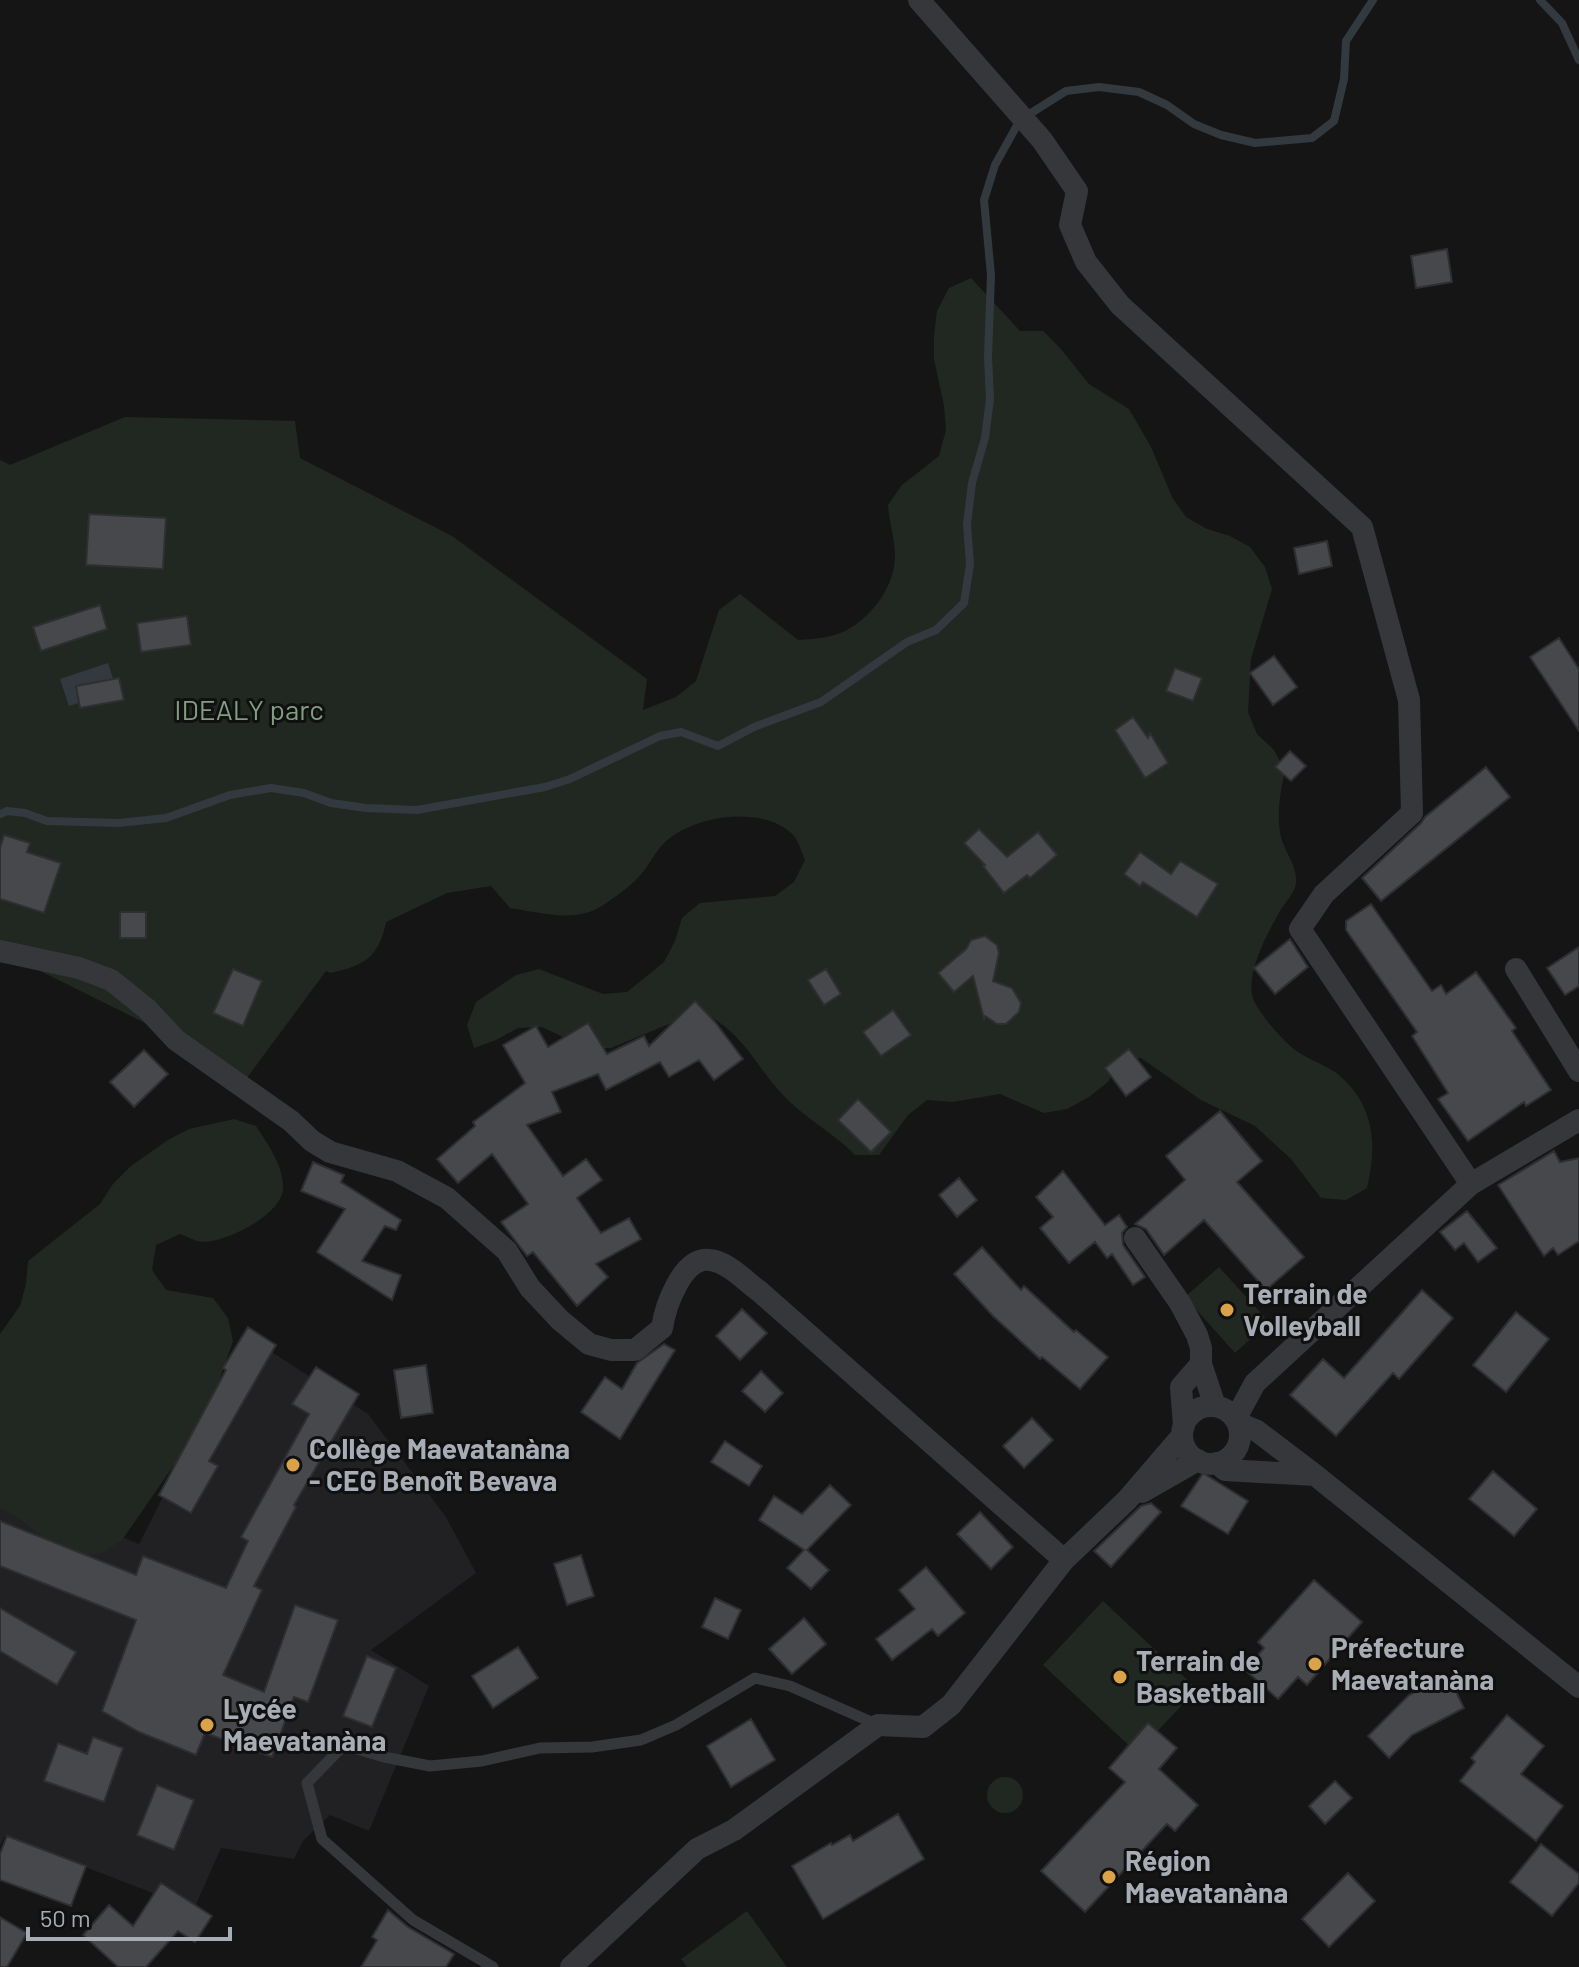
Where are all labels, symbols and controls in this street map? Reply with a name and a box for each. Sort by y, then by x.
park label: IDEALY parc [174,692,324,726]
place label: Terrain de Volleyball [1243,1276,1368,1342]
marker: Terrain de Volleyball [1218,1301,1236,1319]
place label: Collège Maevatanàna - CEG Benoît Bevava [309,1431,570,1497]
marker: Collège Maevatanàna - CEG Benoît Bevava [284,1456,302,1474]
place label: Préfecture Maevatanàna [1331,1630,1494,1696]
place label: Terrain de Basketball [1136,1643,1266,1709]
marker: Préfecture Maevatanàna [1306,1655,1324,1673]
marker: Terrain de Basketball [1111,1668,1129,1686]
place label: Lycée Maevatanàna [223,1691,386,1757]
marker: Lycée Maevatanàna [198,1716,216,1734]
place label: Région Maevatanàna [1125,1843,1288,1909]
marker: Région Maevatanàna [1100,1868,1118,1886]
scale bar [28,1891,230,1941]
text: 50 m [40,1903,91,1932]

